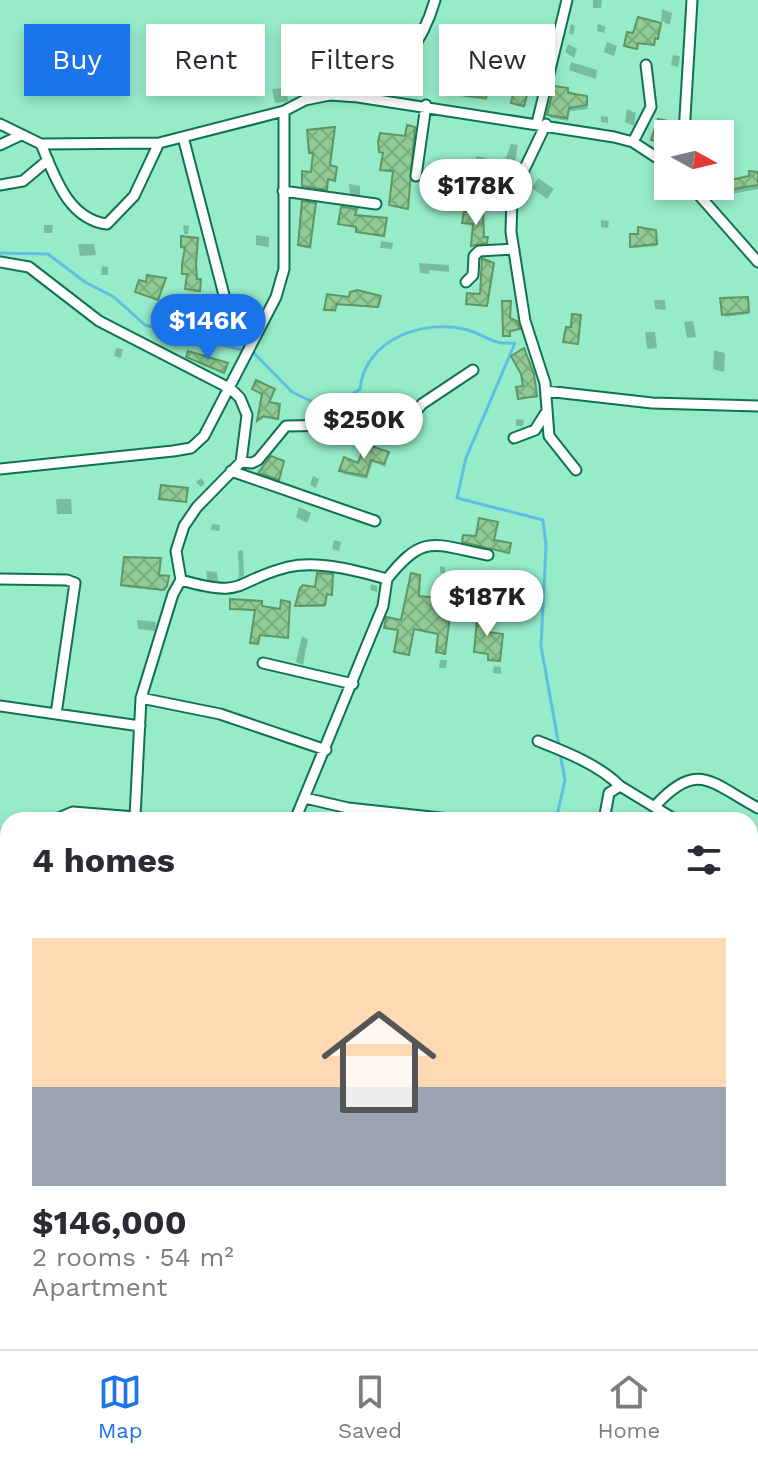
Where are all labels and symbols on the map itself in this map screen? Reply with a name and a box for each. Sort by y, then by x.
north arrow [654,120,734,200]
pin: $178K [420,159,532,227]
pin: $146K [152,294,264,362]
pin: $250K [308,393,420,461]
pin: $187K [431,570,543,638]

